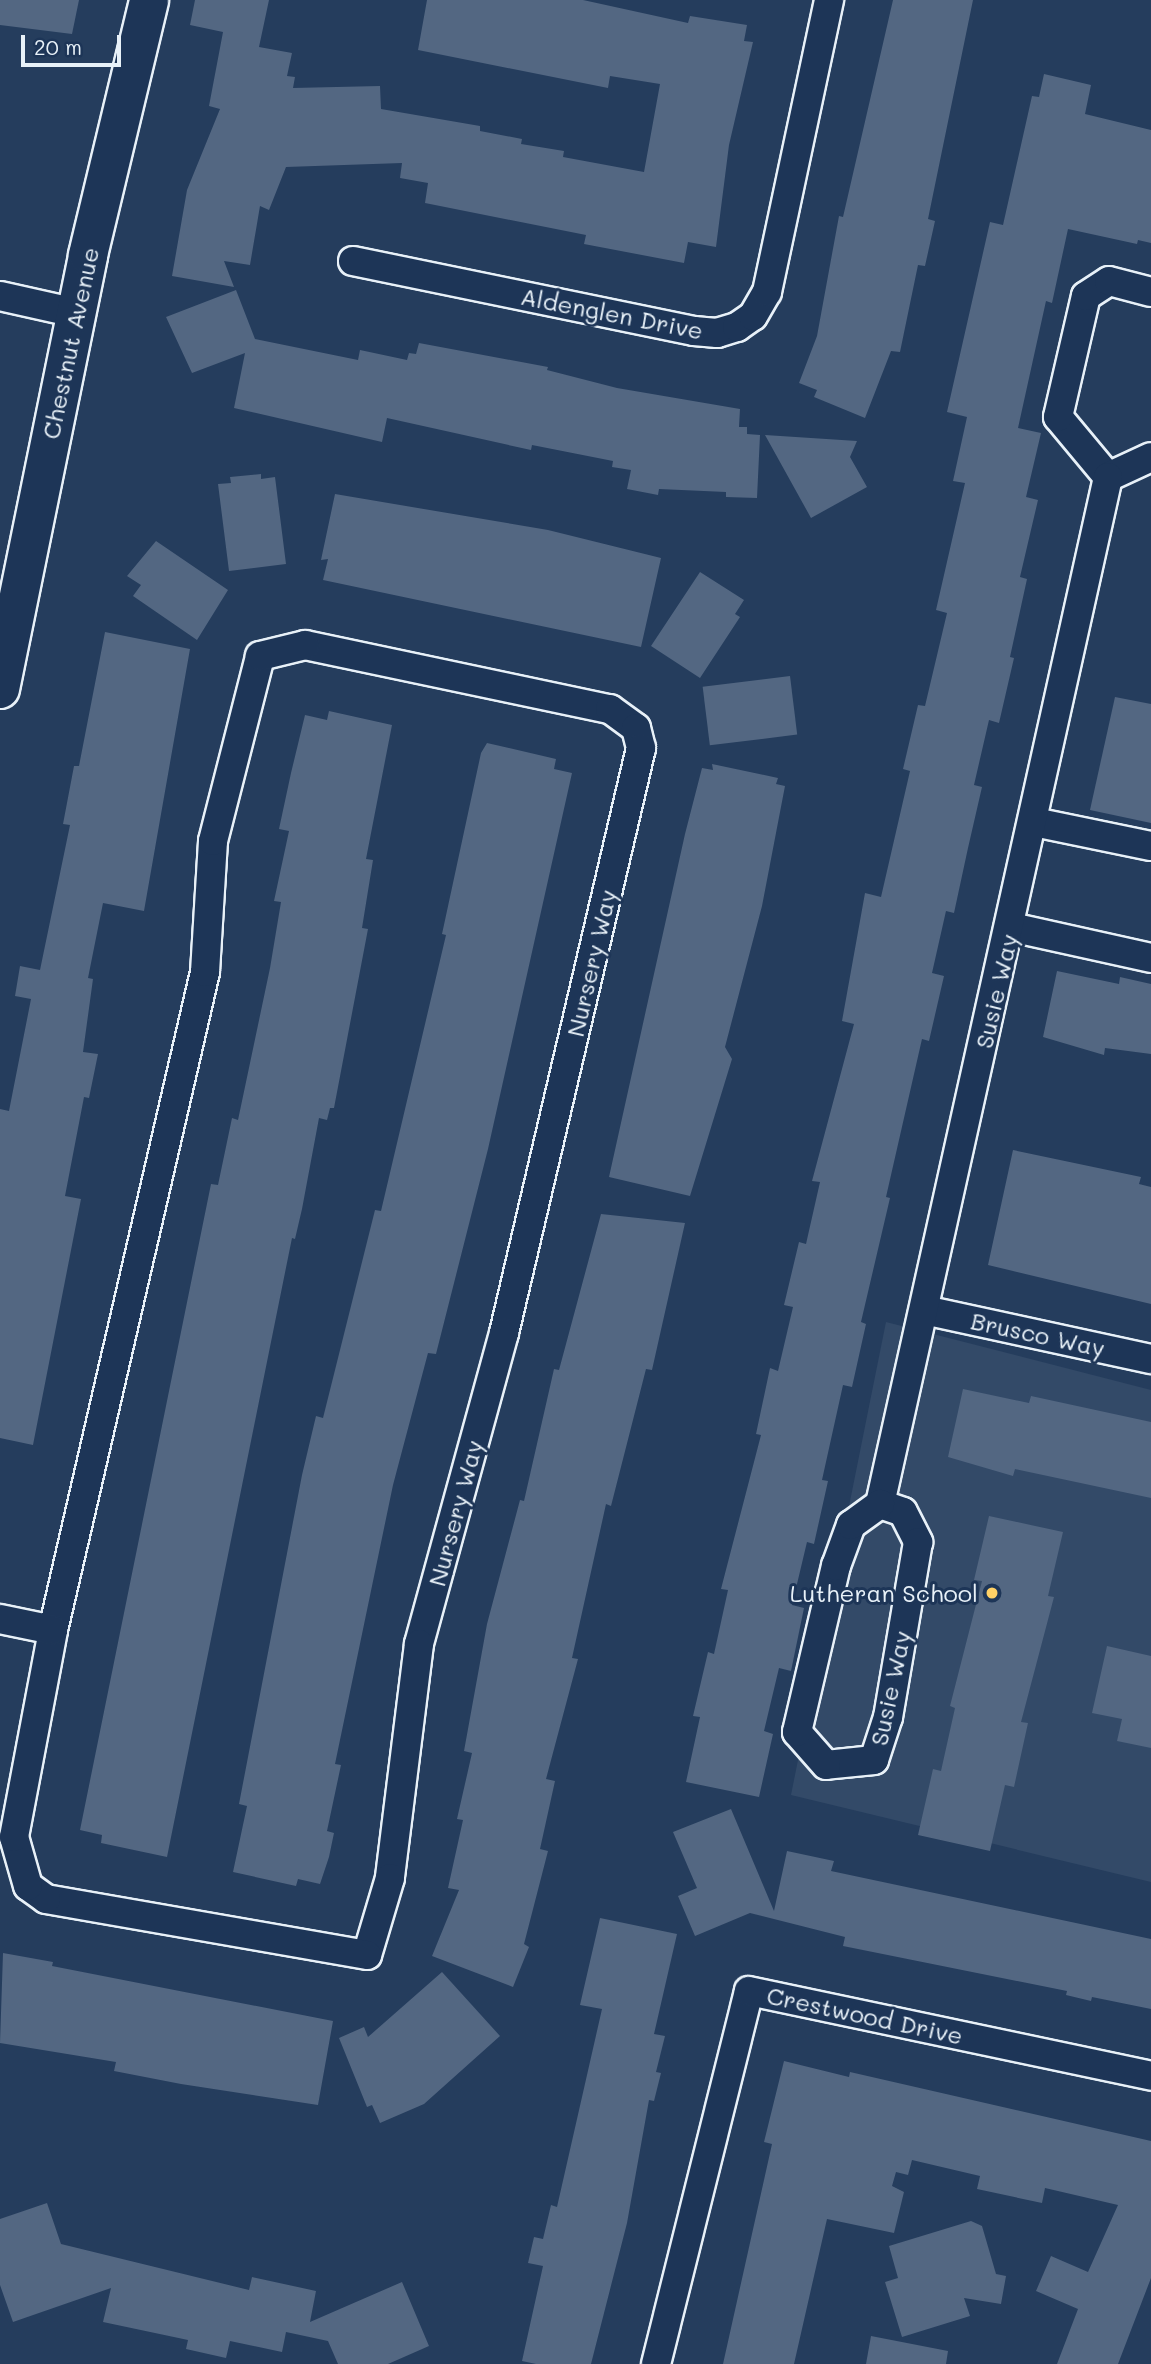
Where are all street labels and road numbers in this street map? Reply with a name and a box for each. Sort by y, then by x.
street label: Chestnut Avenue [36,244,104,442]
street label: Aldenglen Drive [518,281,706,345]
street label: Nursery Way [560,887,622,1039]
street label: Susie Way [969,931,1023,1051]
street label: Brusco Way [968,1306,1108,1362]
street label: Nursery Way [422,1437,488,1589]
street label: Susie Way [864,1628,916,1748]
street label: Crestwood Drive [764,1980,966,2050]

